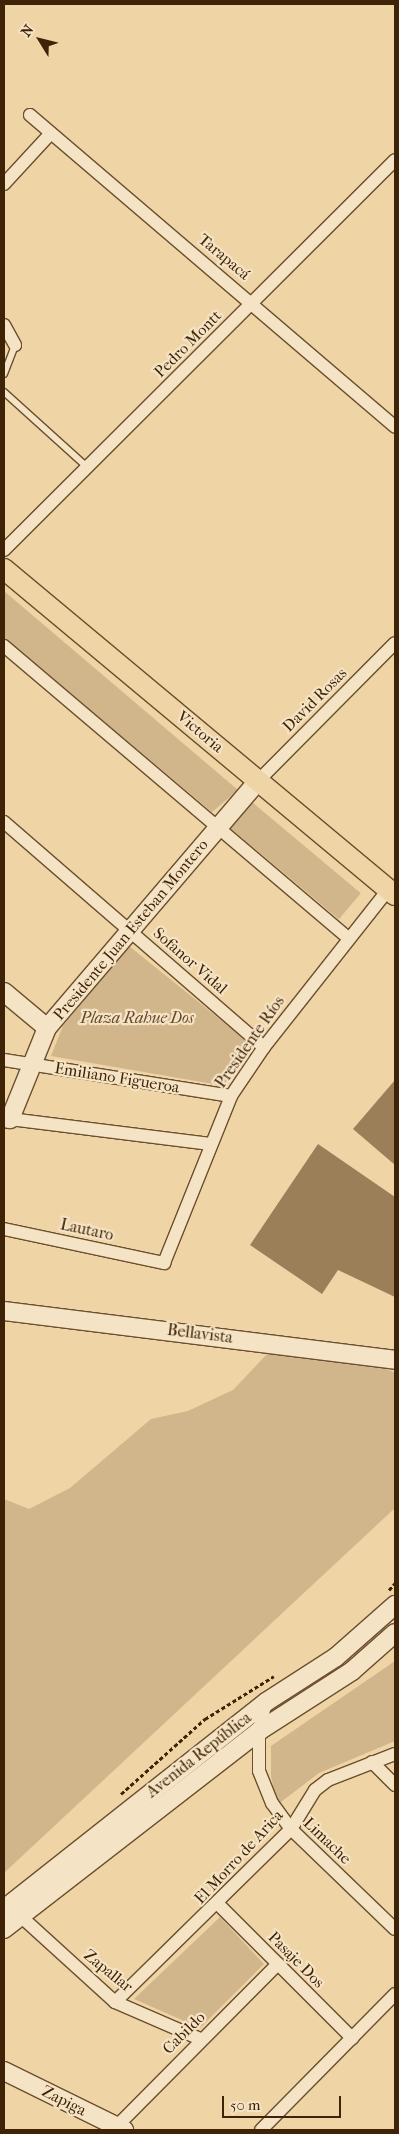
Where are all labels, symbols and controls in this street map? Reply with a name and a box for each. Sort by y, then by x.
north arrow [15,15,65,65]
text: N [17,22,37,40]
street label: Tarapacá [194,230,254,284]
street label: Pedro Montt [150,306,226,382]
street label: David Rosas [279,664,351,736]
street label: Victoria [173,707,227,757]
street label: Presidente Juan Esteban Montero [50,836,212,1024]
street label: Sofanor Vidal [149,924,231,998]
street label: Presidente Ríos [211,992,289,1092]
park label: Plaza Rahue Dos [80,1008,194,1028]
street label: Emiliano Figueroa [53,1059,181,1097]
street label: Lautaro [59,1215,115,1245]
street label: Bellavista [166,1320,234,1348]
street label: Avenida República [143,1708,255,1802]
street label: El Morro de Arica [191,1806,287,1908]
street label: Limache [299,1814,355,1868]
street label: Pasaje Dos [264,1928,328,1992]
street label: Zapallar [80,1945,136,1997]
street label: Cabildo [159,2008,209,2058]
street label: Zapiga [39,2082,89,2120]
scale bar [224,2086,343,2118]
text: 50 m [230,2096,260,2114]

